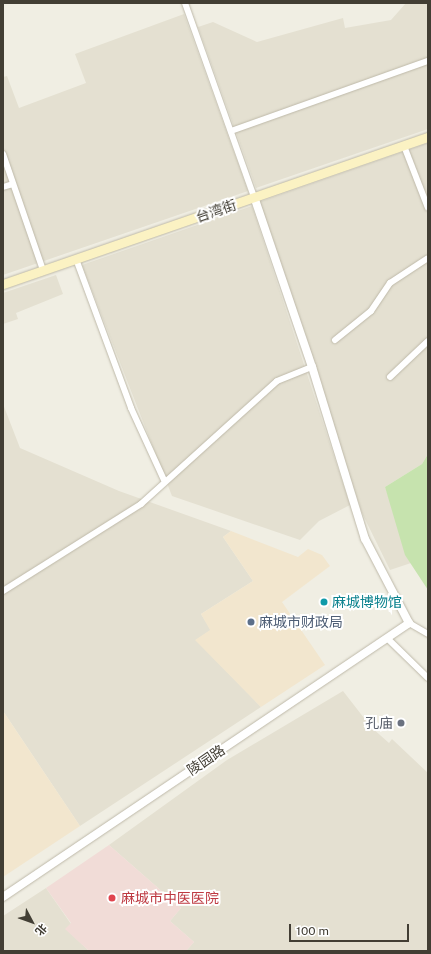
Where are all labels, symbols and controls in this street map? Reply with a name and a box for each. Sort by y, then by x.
street label: 台湾街 [193,196,239,226]
place label: 麻城博物馆 [332,594,402,610]
marker: 麻城博物馆 [319,597,329,607]
place label: 麻城市财政局 [259,614,343,630]
marker: 麻城市财政局 [246,617,256,627]
place label: 孔庙 [365,715,393,731]
marker: 孔庙 [396,718,406,728]
street label: 陵园路 [184,741,228,779]
place label: 麻城市中医医院 [121,890,219,906]
marker: 麻城市中医医院 [106,892,118,904]
north arrow [12,902,52,942]
scale bar [291,916,411,942]
text: 北 [33,922,49,938]
text: 100 m [296,924,329,938]

